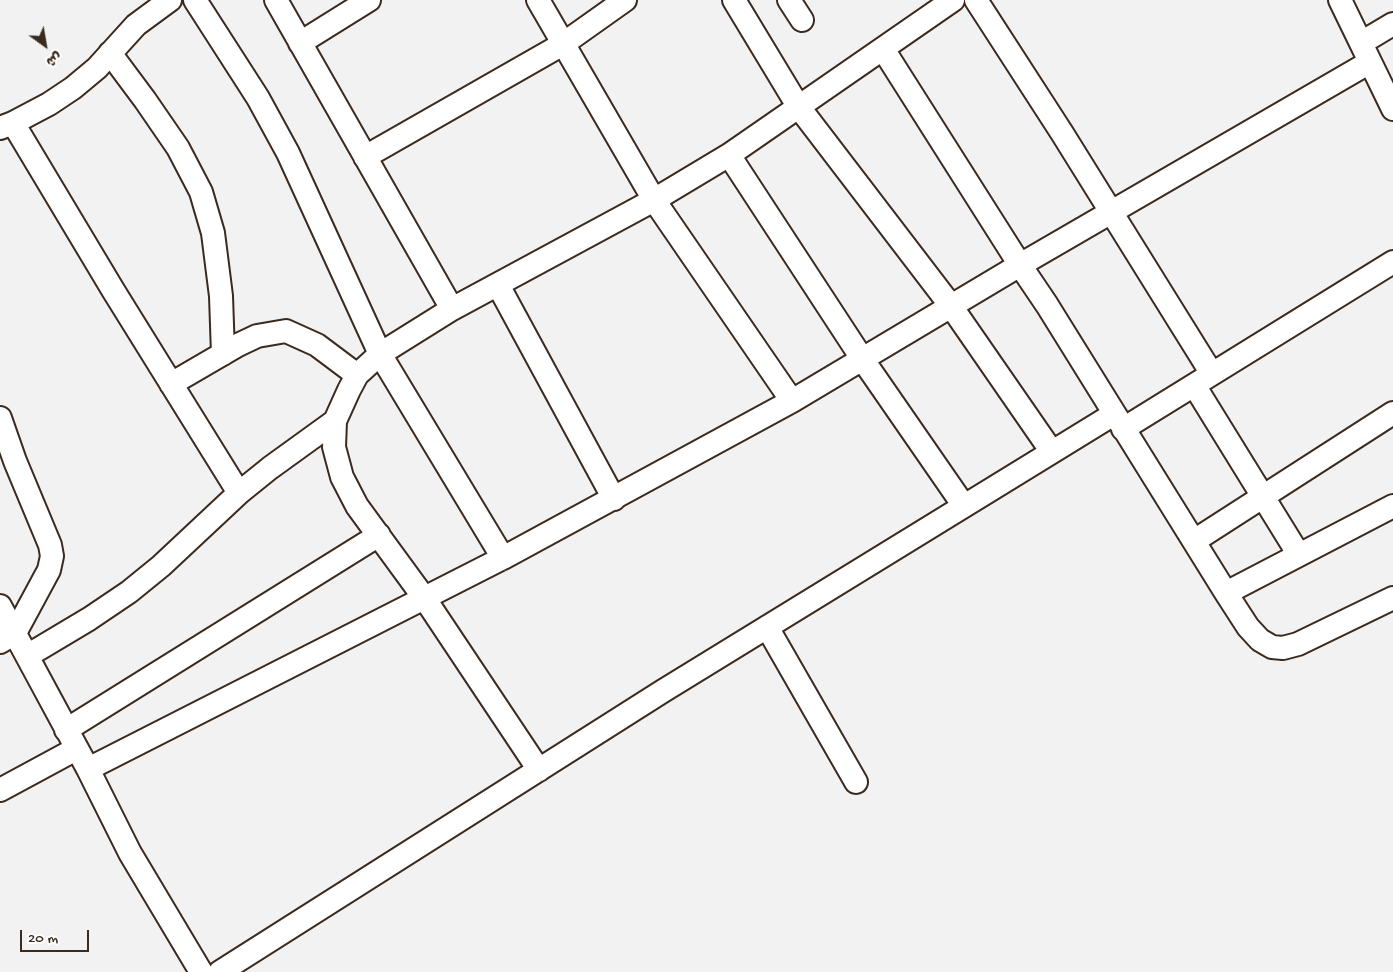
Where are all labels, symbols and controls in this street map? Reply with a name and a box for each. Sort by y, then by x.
north arrow [20,20,70,70]
text: ش [42,47,64,69]
scale bar [22,920,91,952]
text: 20 m [28,930,58,948]

